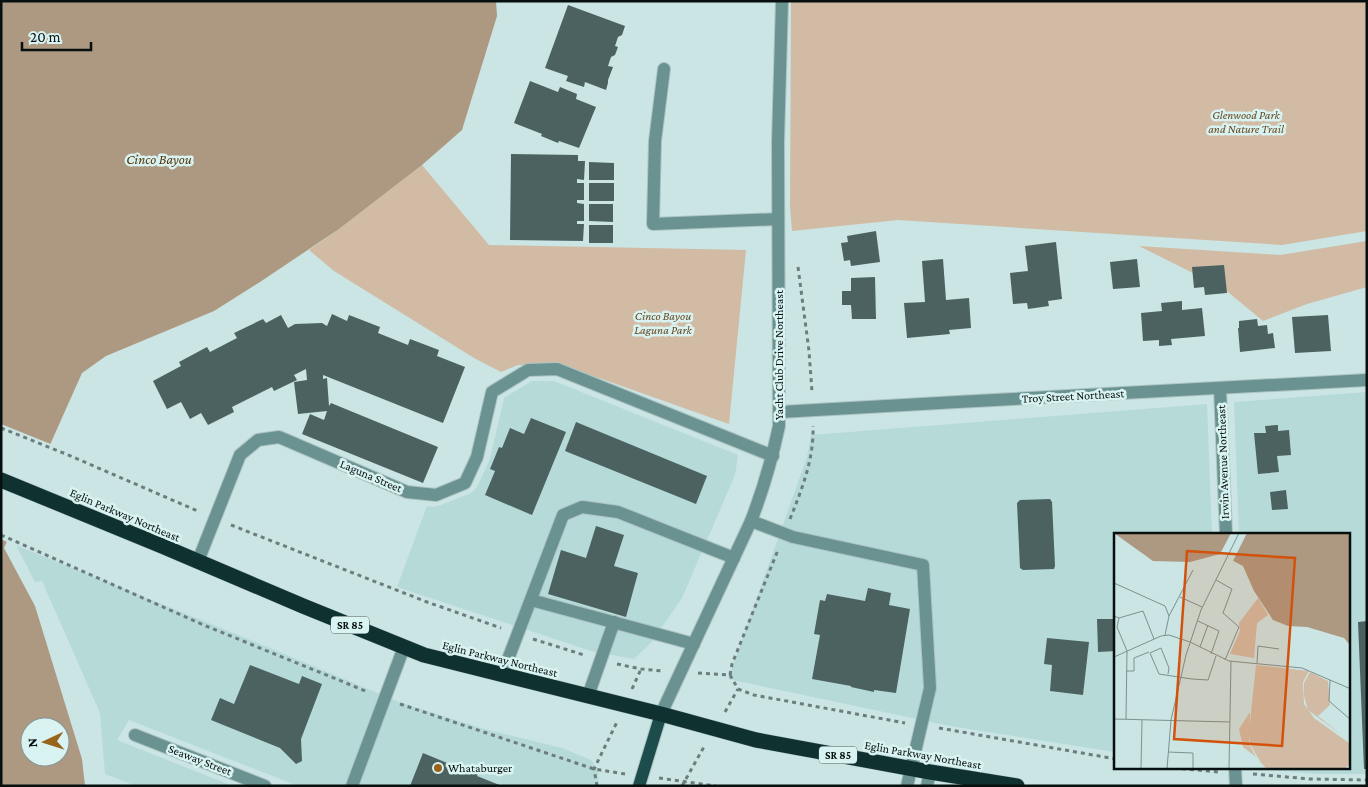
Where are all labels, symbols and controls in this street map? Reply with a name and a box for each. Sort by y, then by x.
scale bar [22,20,91,52]
text: 20 m [30,29,61,45]
park label: Glenwood Park and Nature Trail [1208,108,1285,136]
water label: Cinco Bayou [126,151,192,167]
street label: Yacht Club Drive Northeast [772,289,786,420]
park label: Cinco Bayou Laguna Park [634,309,693,337]
street label: Troy Street Northeast [1021,386,1126,406]
street label: Irwin Avenue Northeast [1214,404,1232,519]
street label: Laguna Street [338,457,405,496]
street label: Eglin Parkway Northeast [68,485,183,545]
inset map [1114,533,1350,770]
road number: SR 85 [331,616,369,634]
street label: Eglin Parkway Northeast [441,638,560,680]
north arrow [20,717,70,767]
text: N [24,737,40,748]
street label: Eglin Parkway Northeast [864,738,983,772]
street label: Seaway Street [166,742,235,779]
road number: SR 85 [819,746,857,764]
place label: Whataburger [448,761,513,775]
marker: Whataburger [432,762,444,774]

